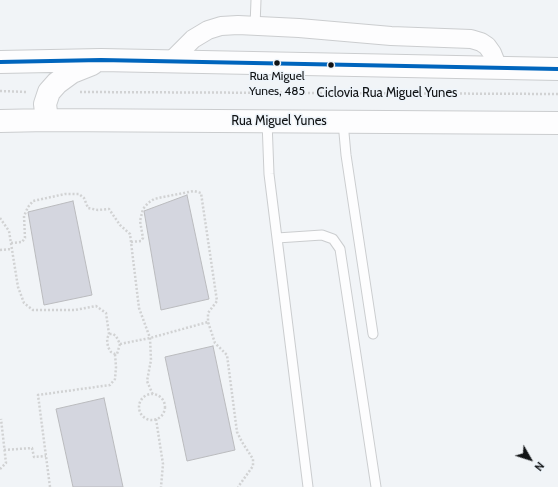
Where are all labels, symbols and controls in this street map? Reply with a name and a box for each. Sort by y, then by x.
marker: Rua Miguel Yunes, 485 [272,58,282,68]
unlabelled marker [326,60,336,70]
place label: Rua Miguel Yunes, 485 [249,69,305,97]
street label: Ciclovia Rua Miguel Yunes [317,85,457,101]
street label: Rua Miguel Yunes [231,113,327,129]
north arrow [510,439,550,479]
text: N [531,459,547,474]

